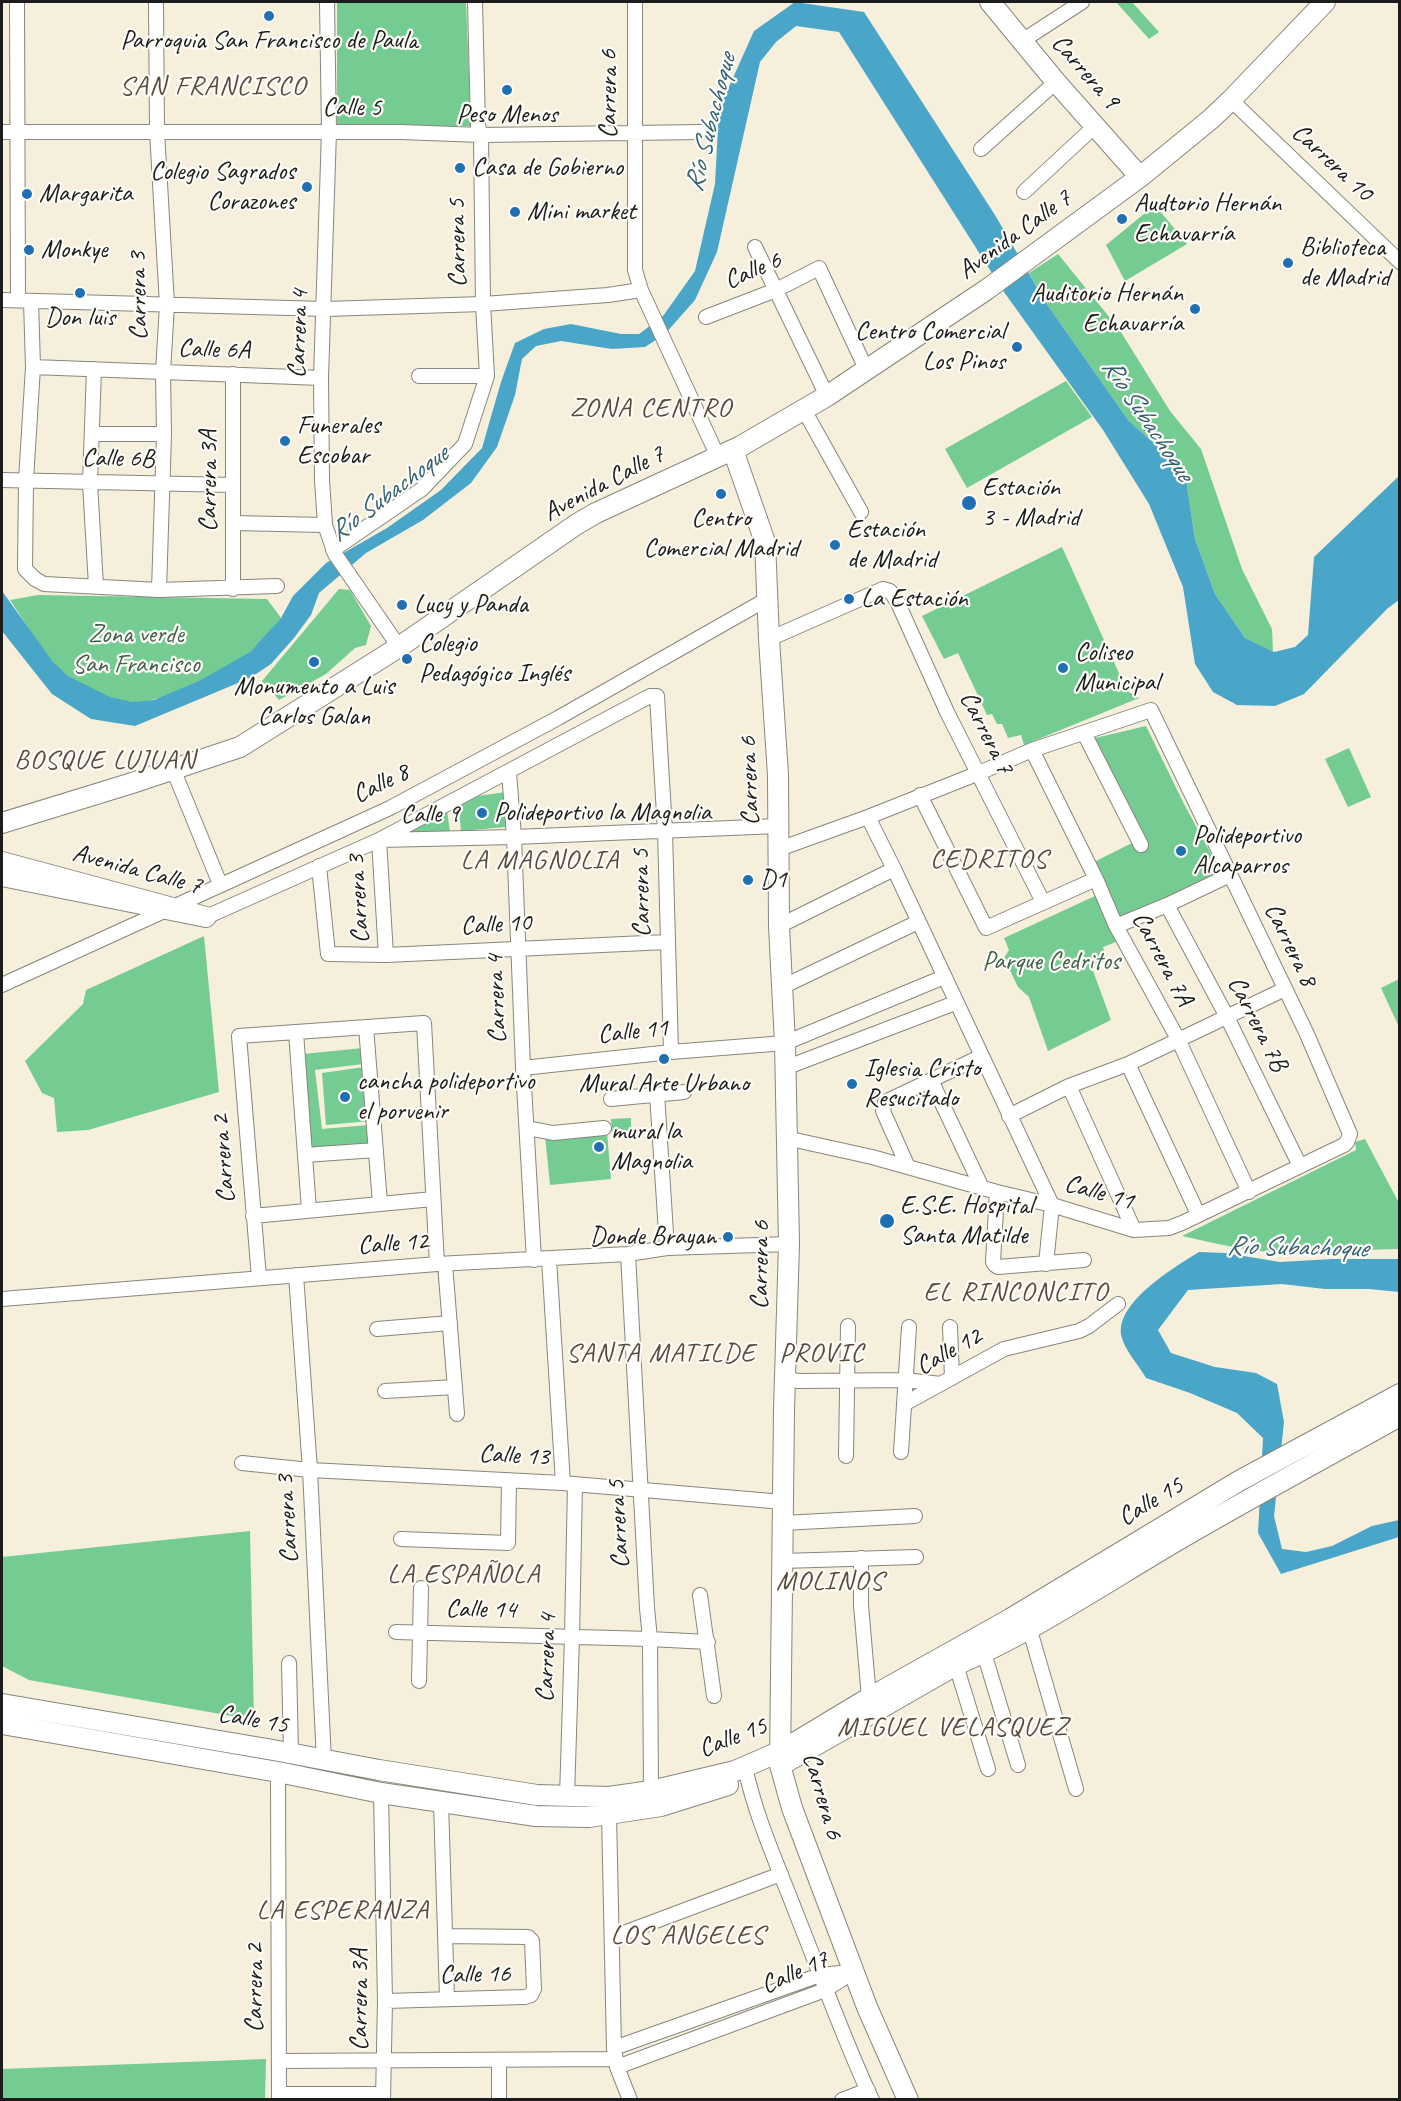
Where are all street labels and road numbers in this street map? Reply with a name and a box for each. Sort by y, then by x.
street label: Carrera 9 [1044,28,1126,116]
street label: Carrera 6 [593,50,625,138]
street label: Calle 5 [323,92,381,124]
street label: Carrera 10 [1285,117,1379,209]
street label: Avenida Calle 7 [952,183,1078,287]
street label: Carrera 5 [442,198,474,288]
street label: Calle 6 [720,245,786,297]
street label: Carrera 3 [123,251,155,341]
street label: Carrera 4 [282,289,316,379]
street label: Calle 6A [178,333,250,367]
street label: Carrera 3A [193,430,225,532]
street label: Avenida Calle 7 [538,439,670,529]
street label: Calle 6B [82,443,154,475]
street label: Carrera 7 [952,686,1020,780]
street label: Carrera 6 [733,736,767,826]
street label: Calle 8 [348,757,414,811]
street label: Calle 9 [400,799,460,831]
street label: Avenida Calle 7 [69,838,205,902]
street label: Carrera 5 [626,848,658,938]
street label: Carrera 3 [341,854,377,944]
street label: Carrera 8 [1257,898,1323,992]
street label: Carrera 7A [1124,907,1200,1011]
street label: Calle 10 [460,908,532,942]
street label: Carrera 4 [480,954,514,1044]
street label: Carrera 7B [1220,971,1294,1077]
street label: Calle 11 [596,1013,670,1051]
street label: Carrera 2 [205,1114,243,1204]
street label: Calle 11 [1061,1168,1137,1218]
street label: Carrera 6 [745,1220,777,1310]
street label: Calle 12 [357,1226,429,1262]
street label: Calle 12 [911,1321,987,1383]
street label: Calle 13 [478,1439,550,1473]
street label: Calle 15 [1113,1470,1189,1534]
street label: Carrera 3 [270,1474,306,1564]
street label: Carrera 5 [601,1479,637,1569]
street label: Calle 14 [445,1594,517,1626]
street label: Carrera 4 [530,1613,564,1703]
street label: Calle 15 [216,1699,290,1741]
street label: Calle 15 [694,1711,772,1765]
street label: Carrera 6 [795,1749,849,1843]
street label: Carrera 2 [239,1944,271,2032]
street label: Calle 17 [756,1944,834,2002]
street label: Carrera 3A [344,1949,376,2051]
street label: Calle 16 [439,1959,511,1991]

